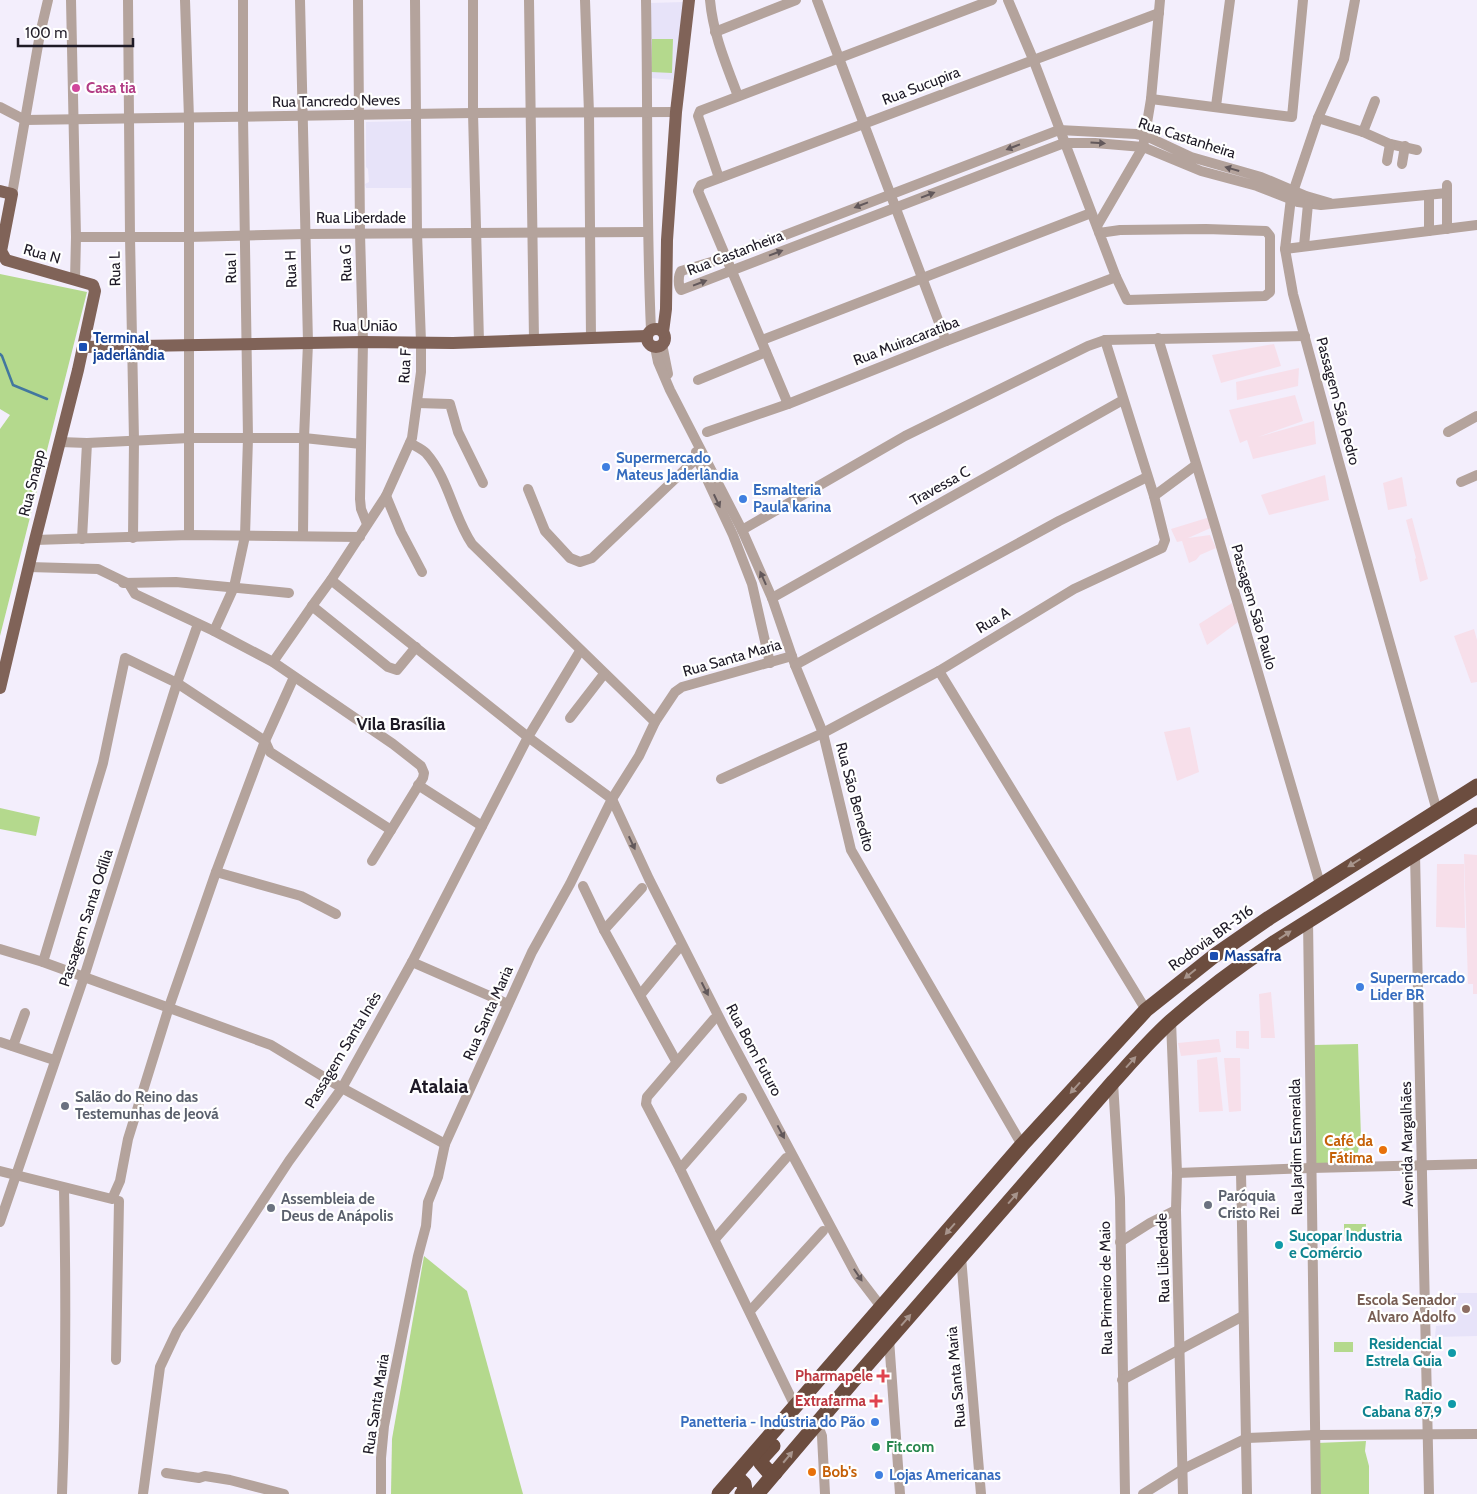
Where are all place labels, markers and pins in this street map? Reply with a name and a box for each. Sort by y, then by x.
place label: Casa tia [86,79,137,97]
marker: Casa tia [70,82,82,94]
place label: Terminal jaderlândia [92,329,165,364]
marker: Terminal jaderlândia [77,341,89,353]
place label: Supermercado Mateus Jaderlândia [616,449,739,484]
marker: Supermercado Mateus Jaderlândia [600,461,612,473]
place label: Esmalteria Paula karina [753,481,832,516]
marker: Esmalteria Paula karina [737,493,749,505]
place label: Massafra [1224,947,1282,965]
marker: Massafra [1208,950,1220,962]
place label: Supermercado Lider BR [1370,969,1466,1004]
marker: Supermercado Lider BR [1354,981,1366,993]
place label: Salão do Reino das Testemunhas de Jeová [75,1088,219,1123]
marker: Salão do Reino das Testemunhas de Jeová [59,1100,71,1112]
place label: Café da Fátima [1324,1132,1374,1167]
marker: Café da Fátima [1377,1144,1389,1156]
place label: Paróquia Cristo Rei [1218,1187,1280,1222]
place label: Assembleia de Deus de Anápolis [281,1190,393,1225]
marker: Paróquia Cristo Rei [1202,1199,1214,1211]
marker: Assembleia de Deus de Anápolis [265,1202,277,1214]
place label: Sucopar Industria e Comércio [1289,1227,1403,1262]
marker: Sucopar Industria e Comércio [1273,1239,1285,1251]
place label: Escola Senador Alvaro Adolfo [1357,1291,1456,1326]
marker: Escola Senador Alvaro Adolfo [1460,1303,1472,1315]
place label: Residencial Estrela Guia [1365,1335,1443,1370]
marker: Residencial Estrela Guia [1446,1347,1458,1359]
place label: Pharmapele [795,1367,873,1385]
marker: Pharmapele [877,1370,889,1382]
place label: Radio Cabana 87,9 [1362,1386,1442,1421]
place label: Extrafarma [795,1392,867,1410]
marker: Extrafarma [870,1395,882,1407]
marker: Radio Cabana 87,9 [1446,1398,1458,1410]
place label: Panetteria - Indústria do Pão [680,1413,865,1431]
marker: Panetteria - Indústria do Pão [869,1416,881,1428]
place label: Fit.com [886,1438,934,1456]
marker: Fit.com [870,1441,882,1453]
place label: Bob's [822,1463,857,1481]
marker: Bob's [806,1466,818,1478]
place label: Lojas Americanas [889,1466,1001,1484]
marker: Lojas Americanas [873,1469,885,1481]

